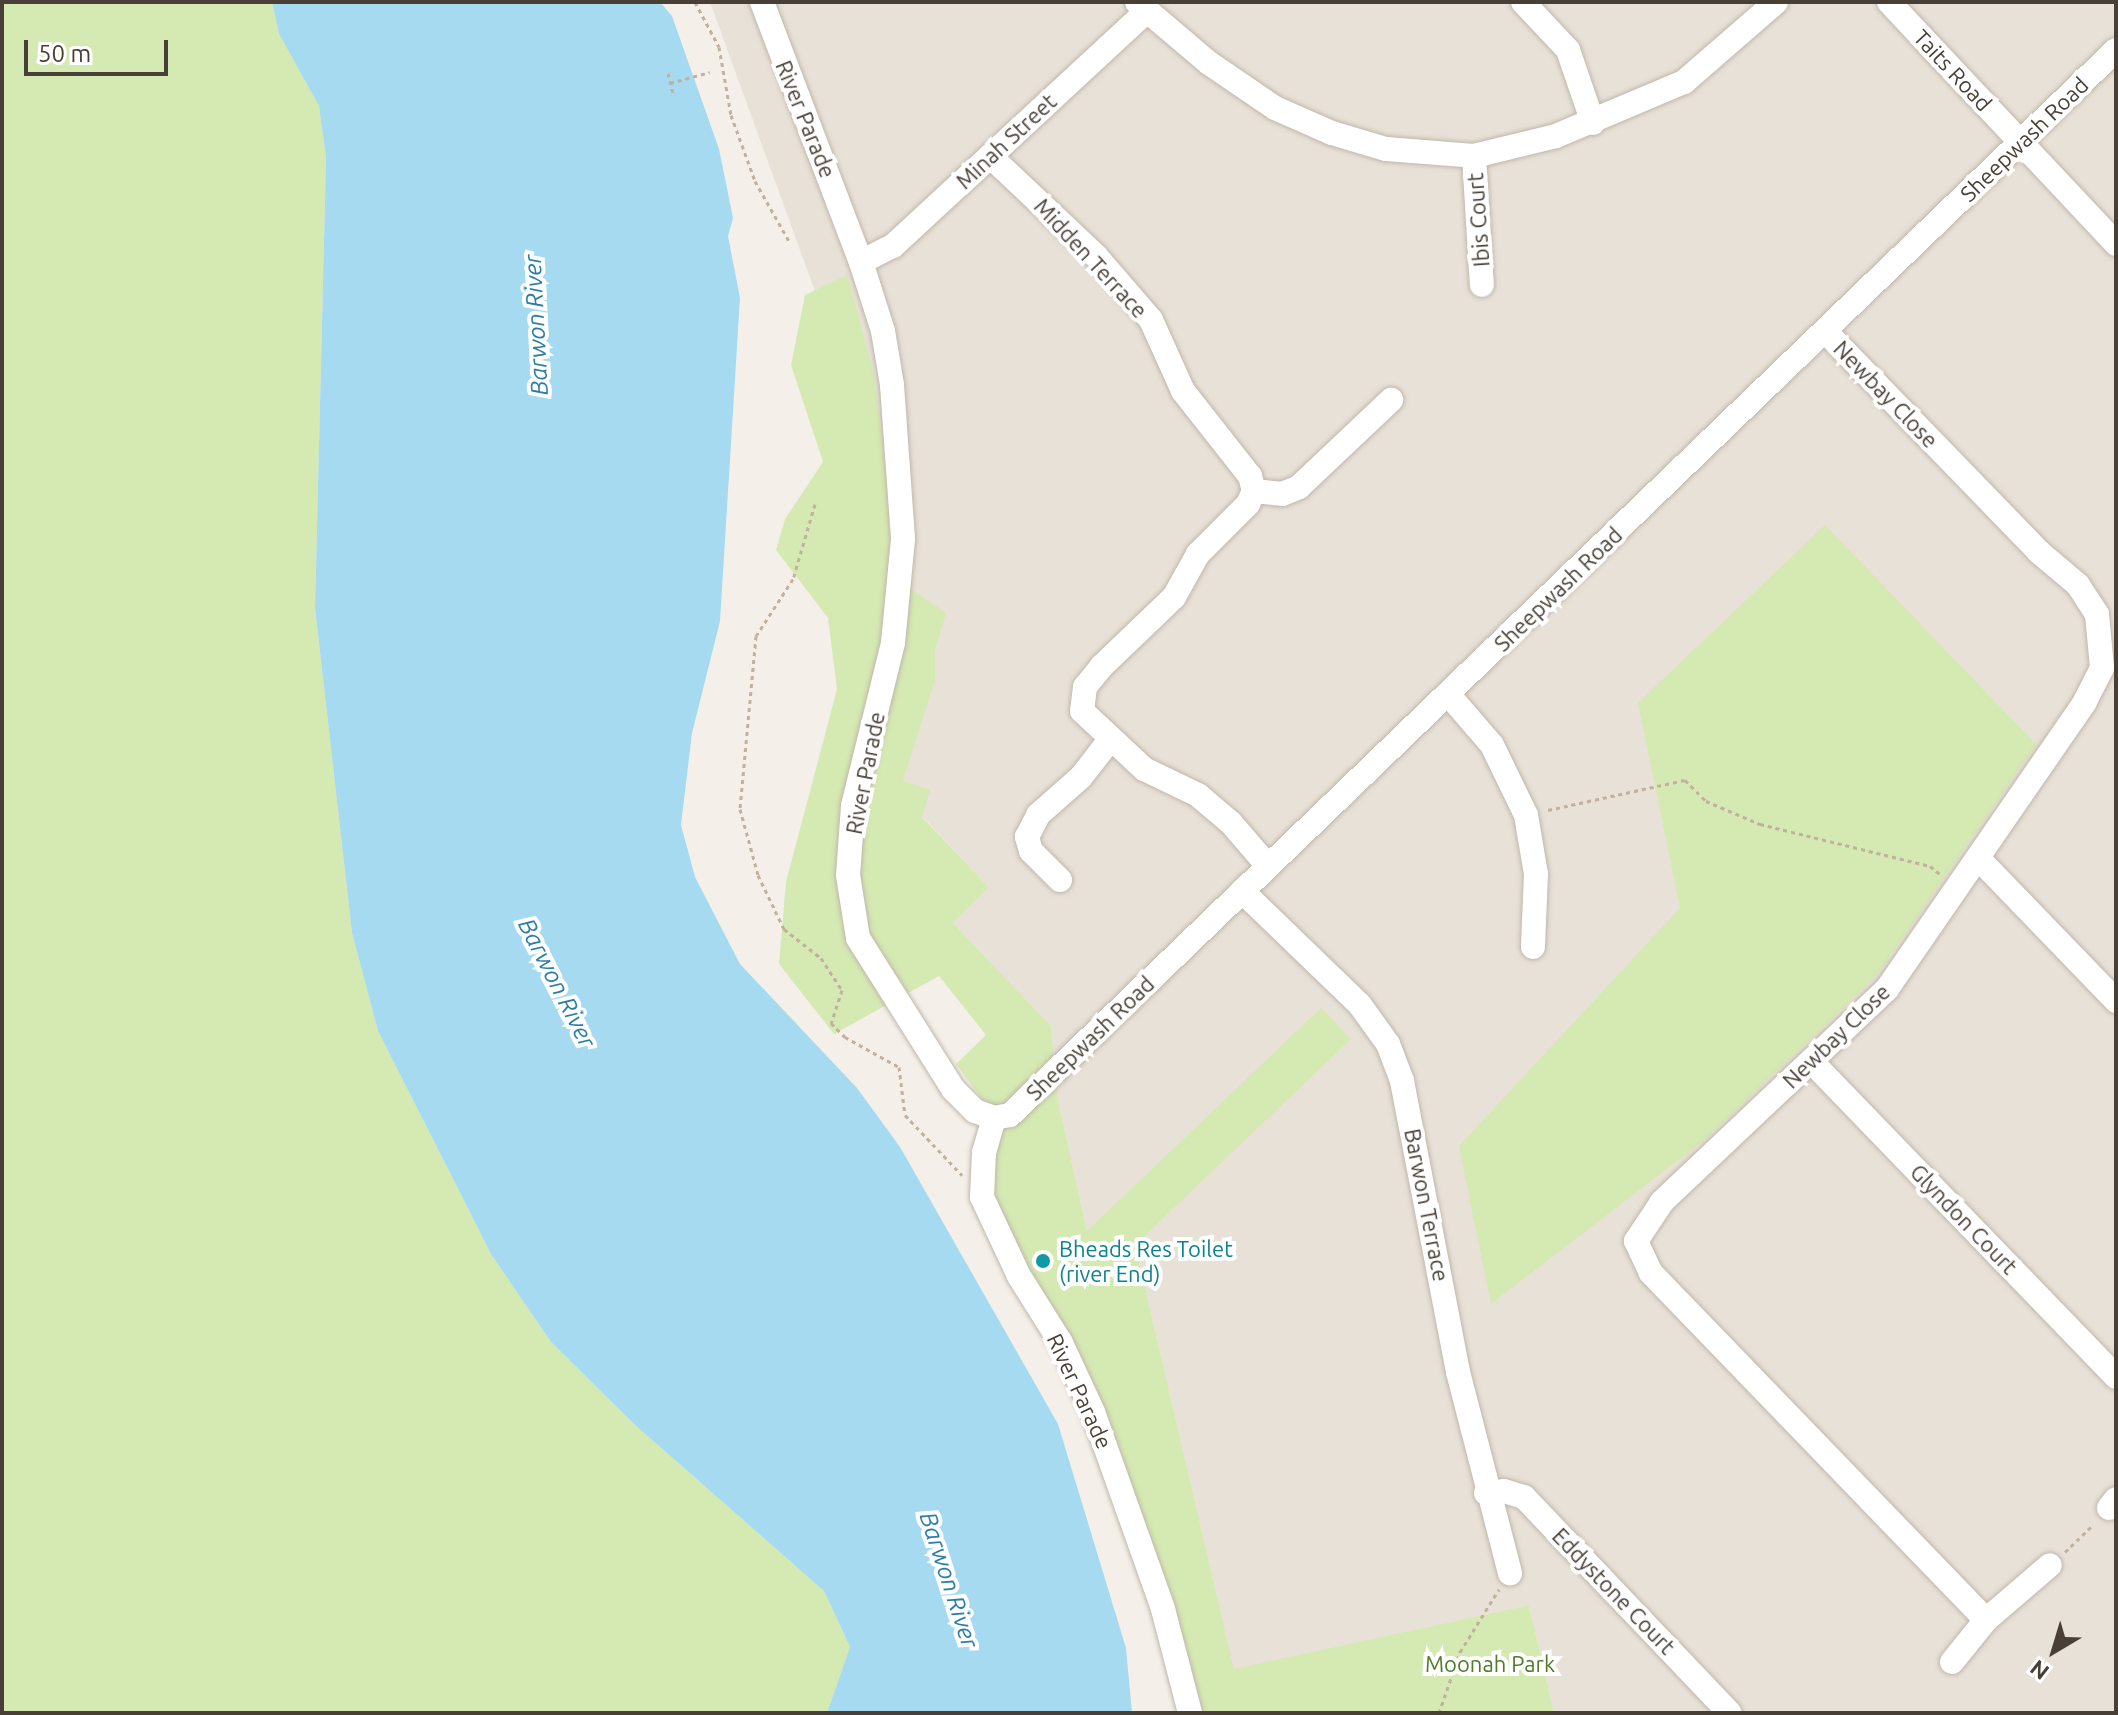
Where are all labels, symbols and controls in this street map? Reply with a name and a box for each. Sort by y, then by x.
scale bar [28,24,172,74]
street label: Taits Road [1909,24,1997,116]
text: 50 m [38,40,91,67]
street label: River Parade [771,57,841,181]
street label: Sheepwash Road [1955,71,2093,207]
street label: Minah Street [950,88,1062,194]
street label: Ibis Court [1462,172,1494,268]
street label: Midden Terrace [1029,193,1153,323]
water label: Barwon River [518,254,554,396]
street label: Newbay Close [1828,335,1944,453]
street label: Sheepwash Road [1489,521,1627,657]
street label: River Parade [840,710,890,836]
water label: Barwon River [512,914,602,1052]
street label: Sheepwash Road [1021,970,1159,1106]
street label: Newbay Close [1777,978,1895,1094]
street label: Barwon Terrace [1399,1126,1455,1284]
street label: Glyndon Court [1905,1159,2023,1279]
place label: Bheads Res Toilet (river End) [1059,1235,1233,1286]
marker: Bheads Res Toilet (river End) [1034,1252,1052,1270]
street label: River Parade [1042,1329,1118,1453]
water label: Barwon River [913,1508,985,1652]
street label: Eddystone Court [1547,1522,1681,1660]
north arrow [2014,1611,2094,1691]
park label: Moonah Park [1425,1651,1555,1677]
text: N [2025,1655,2053,1685]

